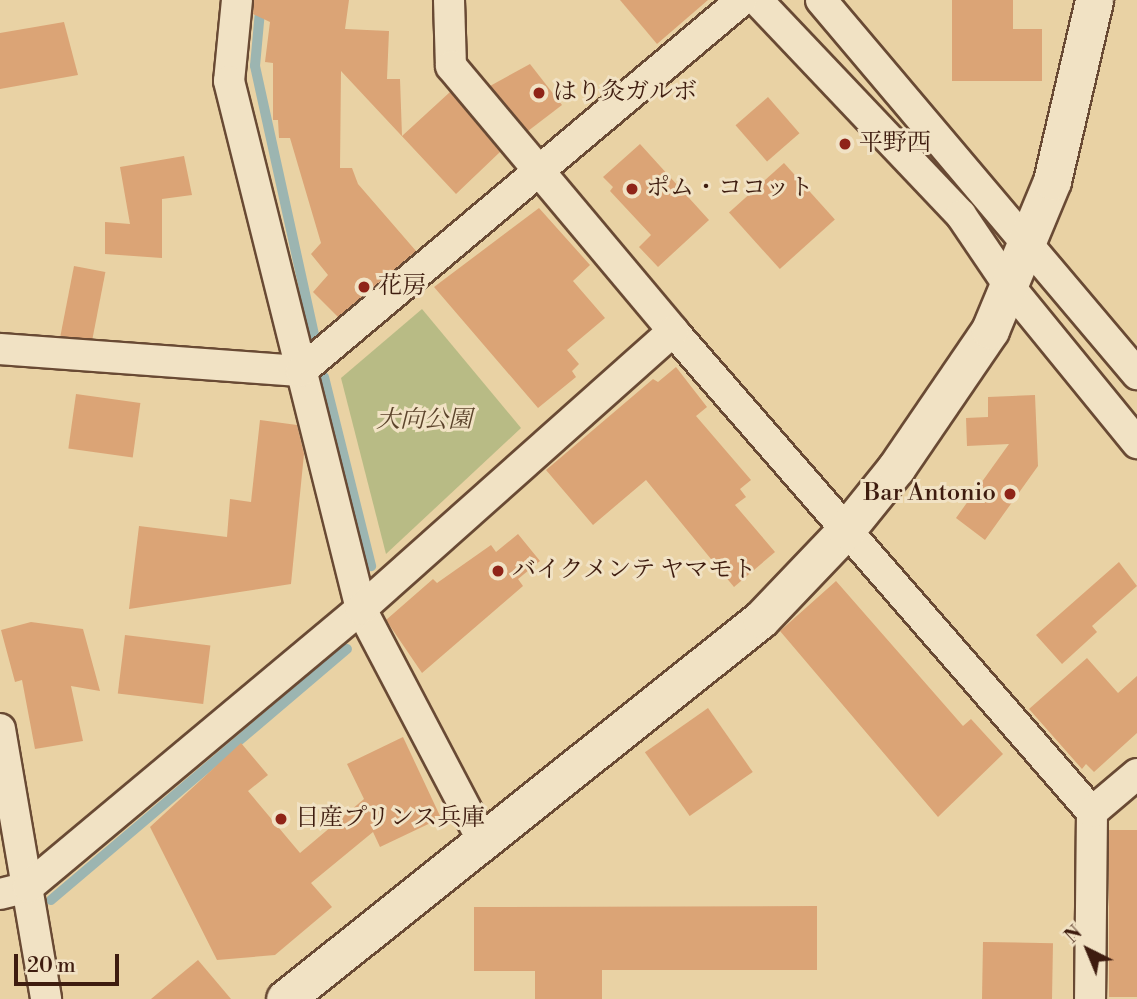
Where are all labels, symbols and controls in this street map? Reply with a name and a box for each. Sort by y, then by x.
place label: はり灸ガルボ [553,79,697,107]
marker: はり灸ガルボ [531,85,547,101]
place label: 平野西 [859,130,931,158]
marker: 平野西 [837,136,853,152]
place label: ポム・ココット [646,175,814,203]
marker: ポム・ココット [624,181,640,197]
place label: 花房 [378,273,426,301]
marker: 花房 [356,279,372,295]
park label: 大向公園 [376,407,472,435]
place label: Bar Antonio [863,480,996,508]
marker: Bar Antonio [1002,486,1018,502]
place label: バイクメンテ ヤマモト [512,557,757,585]
marker: バイクメンテ ヤマモト [490,563,506,579]
place label: 日産プリンス兵庫 [295,805,487,833]
marker: 日産プリンス兵庫 [273,811,289,827]
north arrow [1053,915,1123,985]
text: N [1060,921,1087,949]
scale bar [18,940,122,984]
text: 20 m [27,953,76,979]

